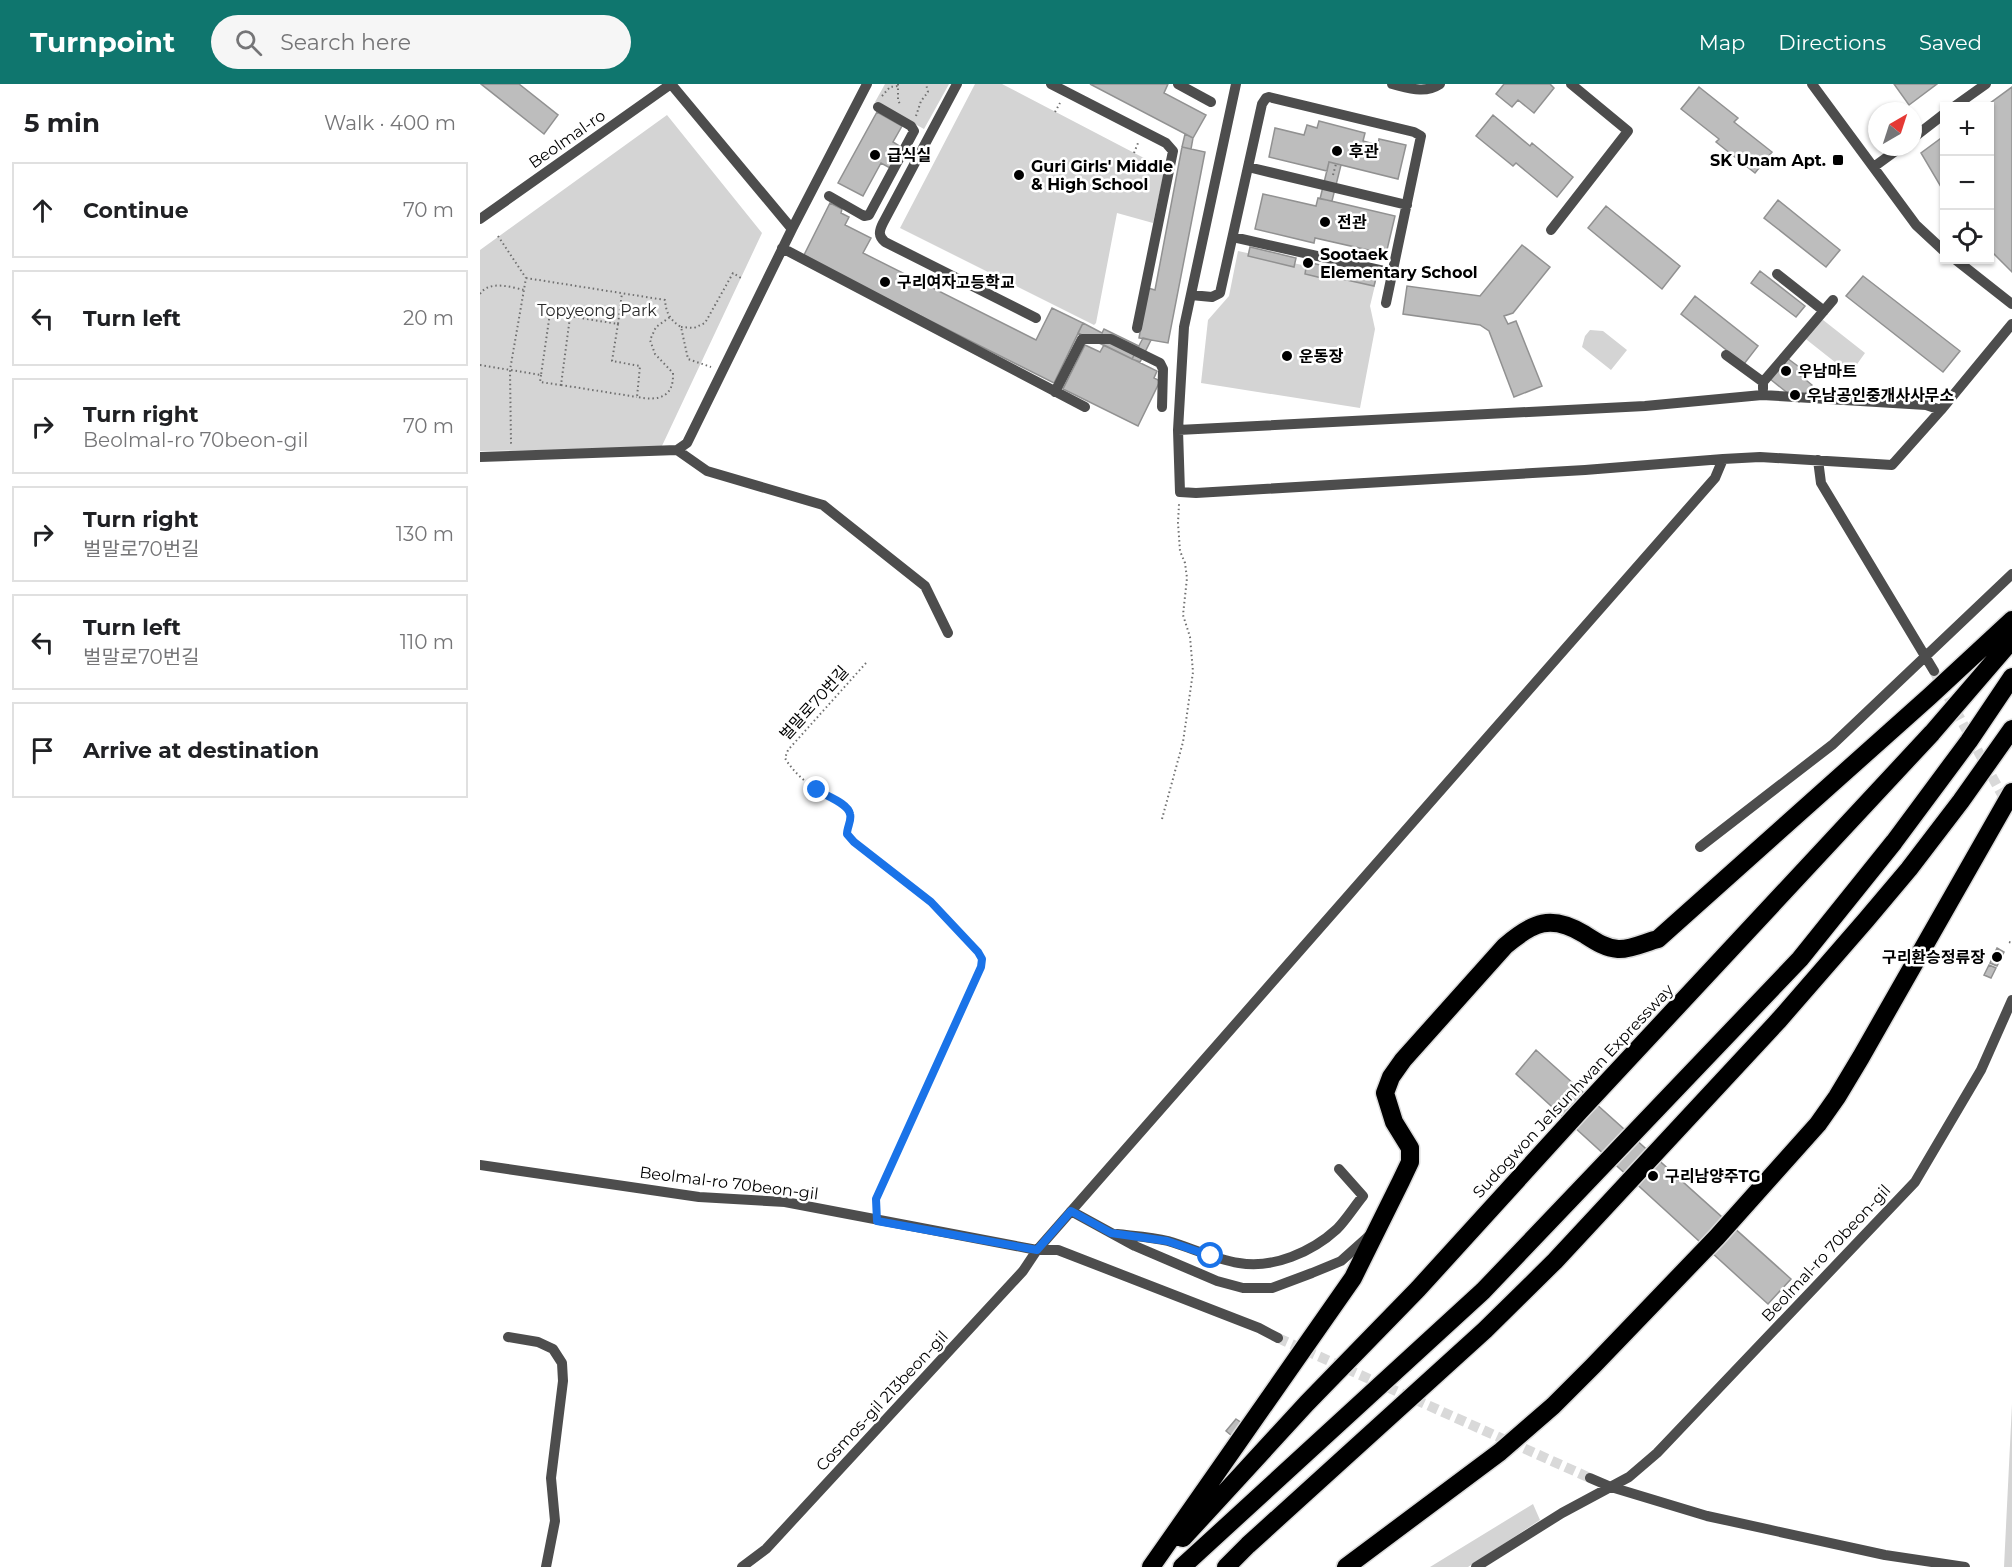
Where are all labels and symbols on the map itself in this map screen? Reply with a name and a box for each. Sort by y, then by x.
north arrow [1868,102,1922,156]
street label: Beolmal-ro [525,106,609,172]
place label: 후관 [1349,142,1379,161]
marker: 후관 [1330,144,1344,158]
place label: 급식실 [887,146,931,165]
marker: 급식실 [868,148,882,162]
place label: SK Unam Apt. [1710,151,1826,170]
marker: SK Unam Apt. [1831,153,1845,167]
place label: Guri Girls' Middle & High School [1031,157,1173,194]
marker: Guri Girls' Middle & High School [1012,168,1026,182]
place label: 전관 [1337,213,1367,232]
marker: 전관 [1318,215,1332,229]
place label: Sootaek Elementary School [1320,245,1478,282]
marker: Sootaek Elementary School [1301,256,1315,270]
place label: 구리여자고등학교 [897,273,1015,292]
marker: 구리여자고등학교 [878,275,892,289]
park label: Topyeong Park [537,301,657,320]
place label: 운동장 [1299,347,1343,366]
marker: 운동장 [1280,349,1294,363]
place label: 우남마트 [1798,362,1857,381]
marker: 우남마트 [1779,364,1793,378]
place label: 우남공인중개사사무소 [1807,386,1954,405]
marker: 우남공인중개사사무소 [1788,388,1802,402]
street label: 벌말로70번길 [776,662,852,744]
route end [803,776,829,802]
place label: 구리환승정류장 [1882,948,1985,967]
marker: 구리환승정류장 [1990,950,2004,964]
street label: Sudogwon Je1sunhwan Expressway [1469,980,1677,1202]
street label: Beolmal-ro 70beon-gil [638,1163,820,1203]
place label: 구리남양주TG [1665,1167,1761,1186]
marker: 구리남양주TG [1646,1169,1660,1183]
street label: Beolmal-ro 70beon-gil [1758,1181,1894,1325]
route start [1197,1242,1223,1268]
street label: Cosmos-gil 213beon-gil [812,1327,952,1475]

